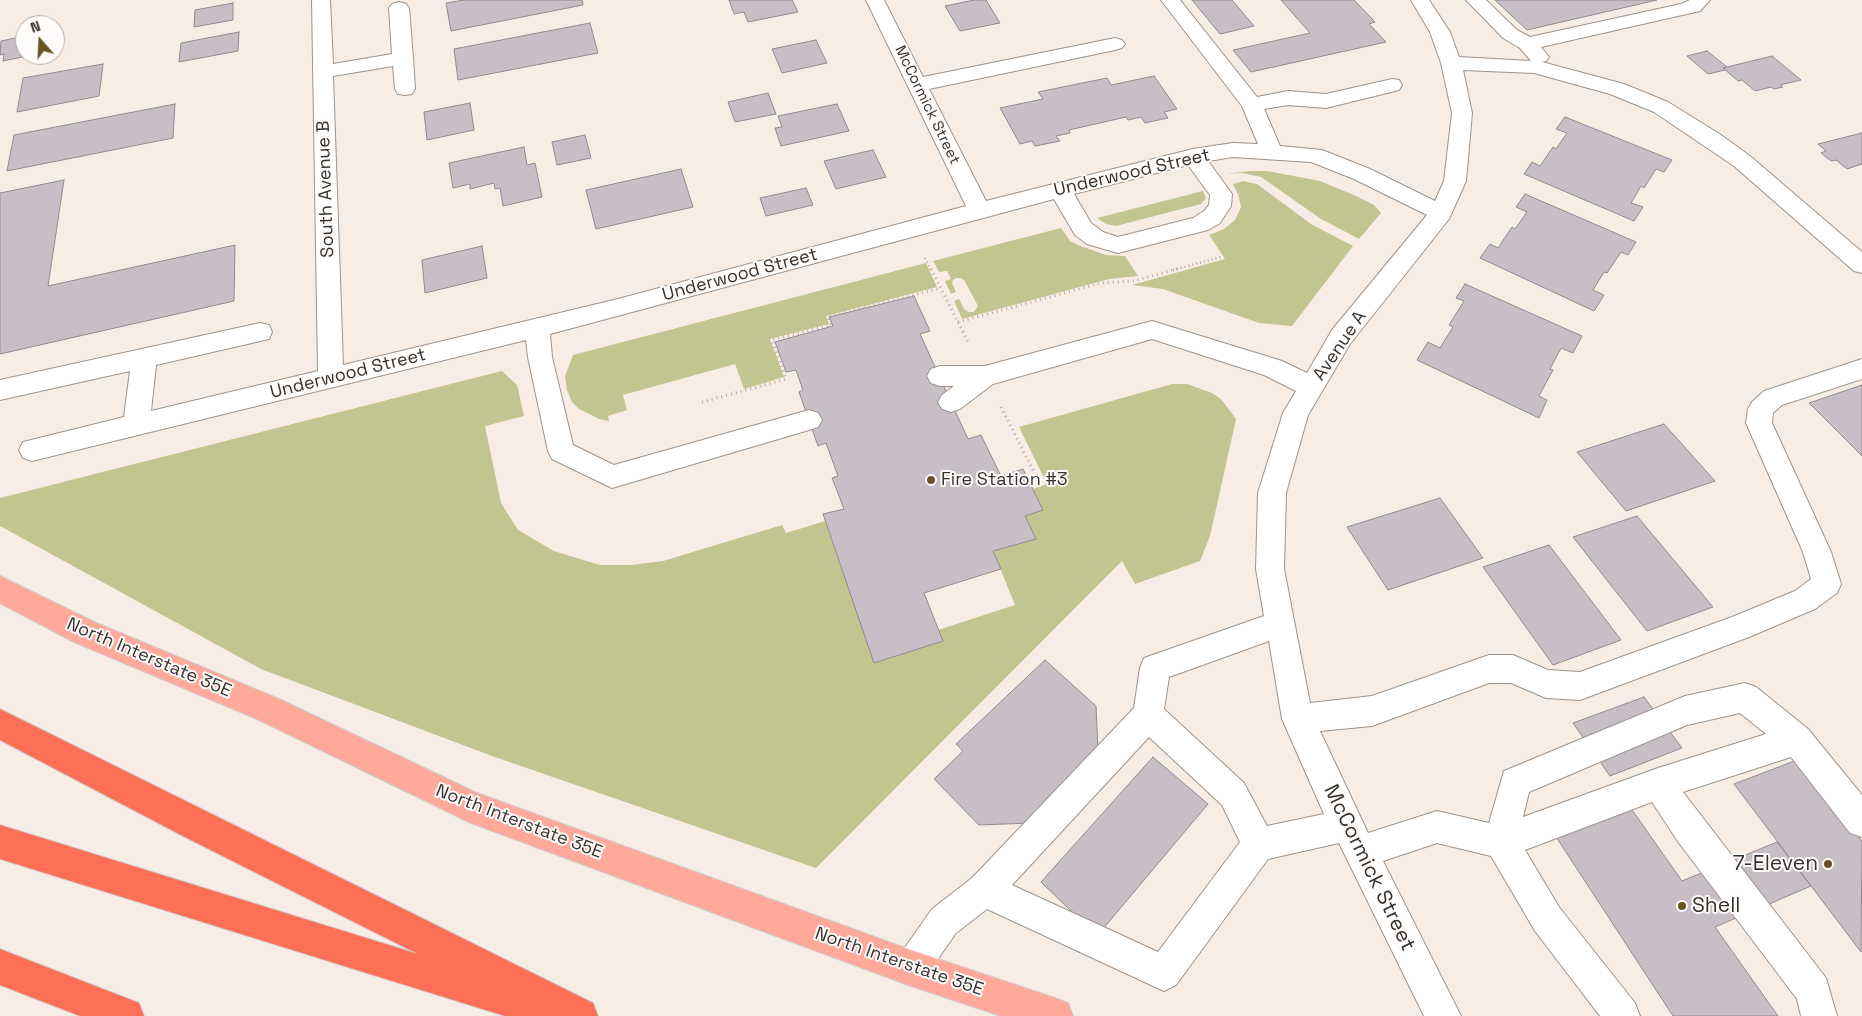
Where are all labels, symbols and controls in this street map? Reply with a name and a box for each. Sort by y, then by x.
north arrow [15,15,65,65]
text: N [28,17,43,37]
street label: McCormick Street [890,43,964,167]
street label: South Avenue B [313,120,339,258]
street label: Underwood Street [1052,145,1212,201]
street label: Underwood Street [660,244,820,306]
street label: Avenue A [1309,307,1371,385]
street label: Underwood Street [268,344,428,404]
place label: Fire Station #3 [941,469,1068,491]
marker: Fire Station #3 [925,474,937,486]
street label: North Interstate 35E [64,614,234,702]
street label: North Interstate 35E [433,780,605,864]
street label: McCormick Street [1318,781,1420,955]
place label: 7-Eleven [1733,851,1818,877]
marker: 7-Eleven [1822,858,1834,870]
place label: Shell [1692,893,1740,919]
marker: Shell [1676,900,1688,912]
street label: North Interstate 35E [812,923,986,1001]

